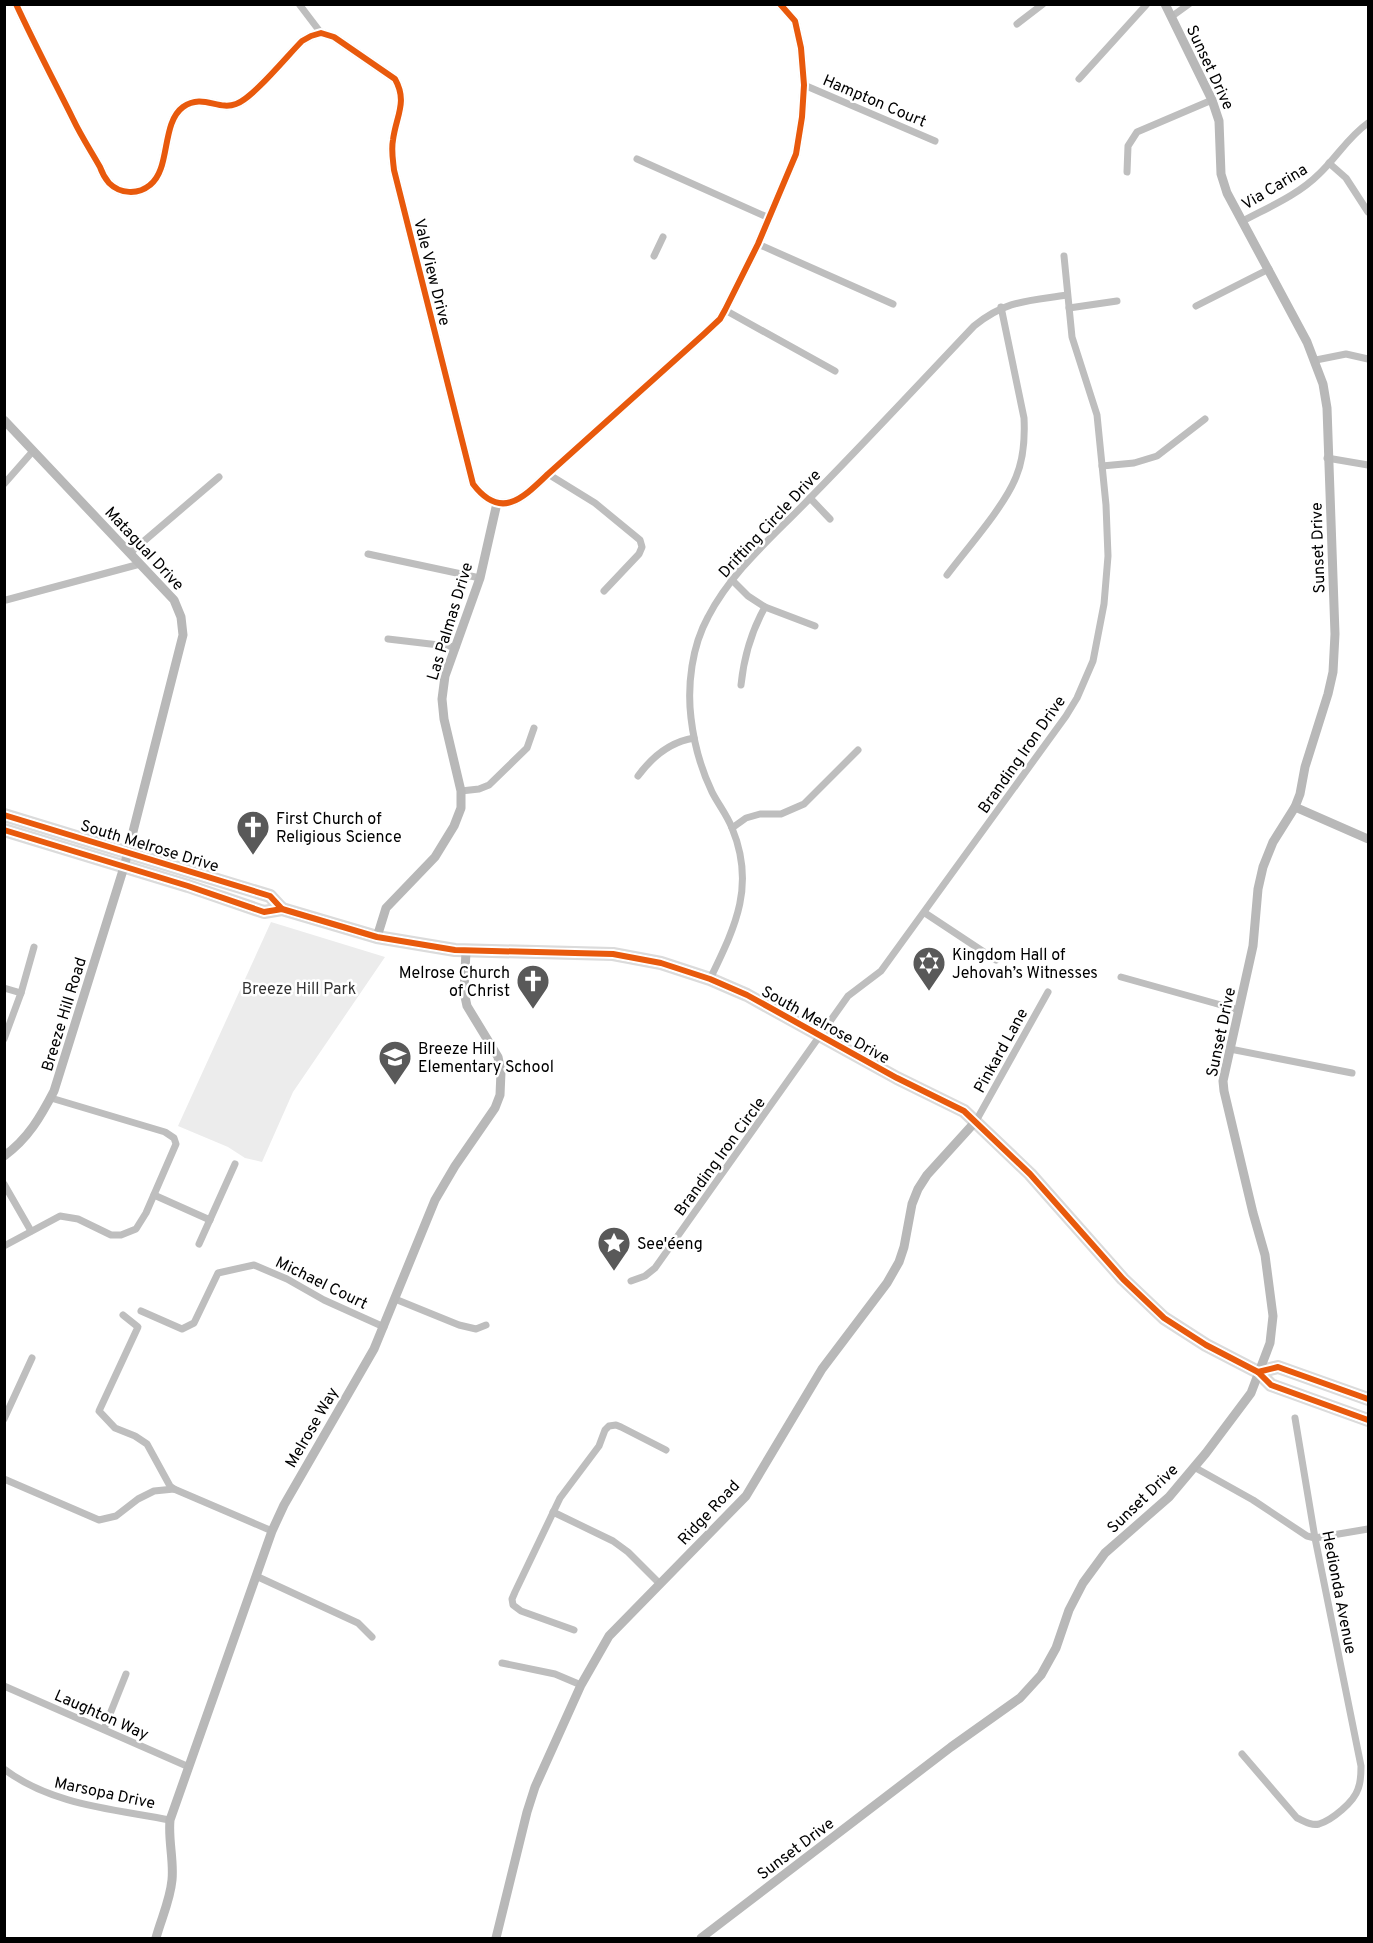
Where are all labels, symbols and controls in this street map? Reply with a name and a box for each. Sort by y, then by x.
street label: Sunset Drive [1181,22,1238,113]
street label: Hampton Court [819,71,929,133]
street label: Via Carina [1238,160,1312,215]
street label: Vale View Drive [408,217,454,328]
street label: Drifting Circle Drive [715,466,826,583]
street label: Sunset Drive [1307,502,1331,594]
street label: Matagual Drive [100,503,188,595]
street label: Las Palmas Drive [423,560,478,683]
street label: Branding Iron Drive [975,692,1071,818]
church icon: First Church of Religious Science [235,809,271,856]
place label: First Church of Religious Science [276,810,402,848]
street label: South Melrose Drive [78,816,221,877]
synagogue icon: Kingdom Hall of Jehovah’s Witnesses [911,945,947,992]
place label: Kingdom Hall of Jehovah’s Witnesses [952,946,1098,984]
street label: Breeze Hill Road [38,955,92,1074]
church icon: Melrose Church of Christ [515,963,551,1010]
place label: Melrose Church of Christ [399,964,510,1002]
park label: Breeze Hill Park [242,980,356,1000]
street label: South Melrose Drive [757,982,893,1069]
street label: Sunset Drive [1203,986,1241,1079]
street label: Pinkard Lane [970,1005,1033,1097]
school or university icon: Breeze Hill Elementary School [377,1039,413,1086]
place label: Breeze Hill Elementary School [418,1040,554,1078]
street label: Branding Iron Circle [671,1094,771,1221]
place icon: See'éeng [596,1225,632,1272]
place label: See'éeng [637,1235,703,1255]
street label: Michael Court [272,1253,371,1315]
street label: Melrose Way [282,1384,344,1472]
street label: Sunset Drive [1104,1461,1183,1538]
street label: Ridge Road [674,1477,745,1550]
street label: Hedionda Avenue [1316,1529,1360,1656]
street label: Laughton Way [51,1686,151,1746]
street label: Marsopa Drive [52,1774,157,1814]
street label: Sunset Drive [754,1814,839,1885]

